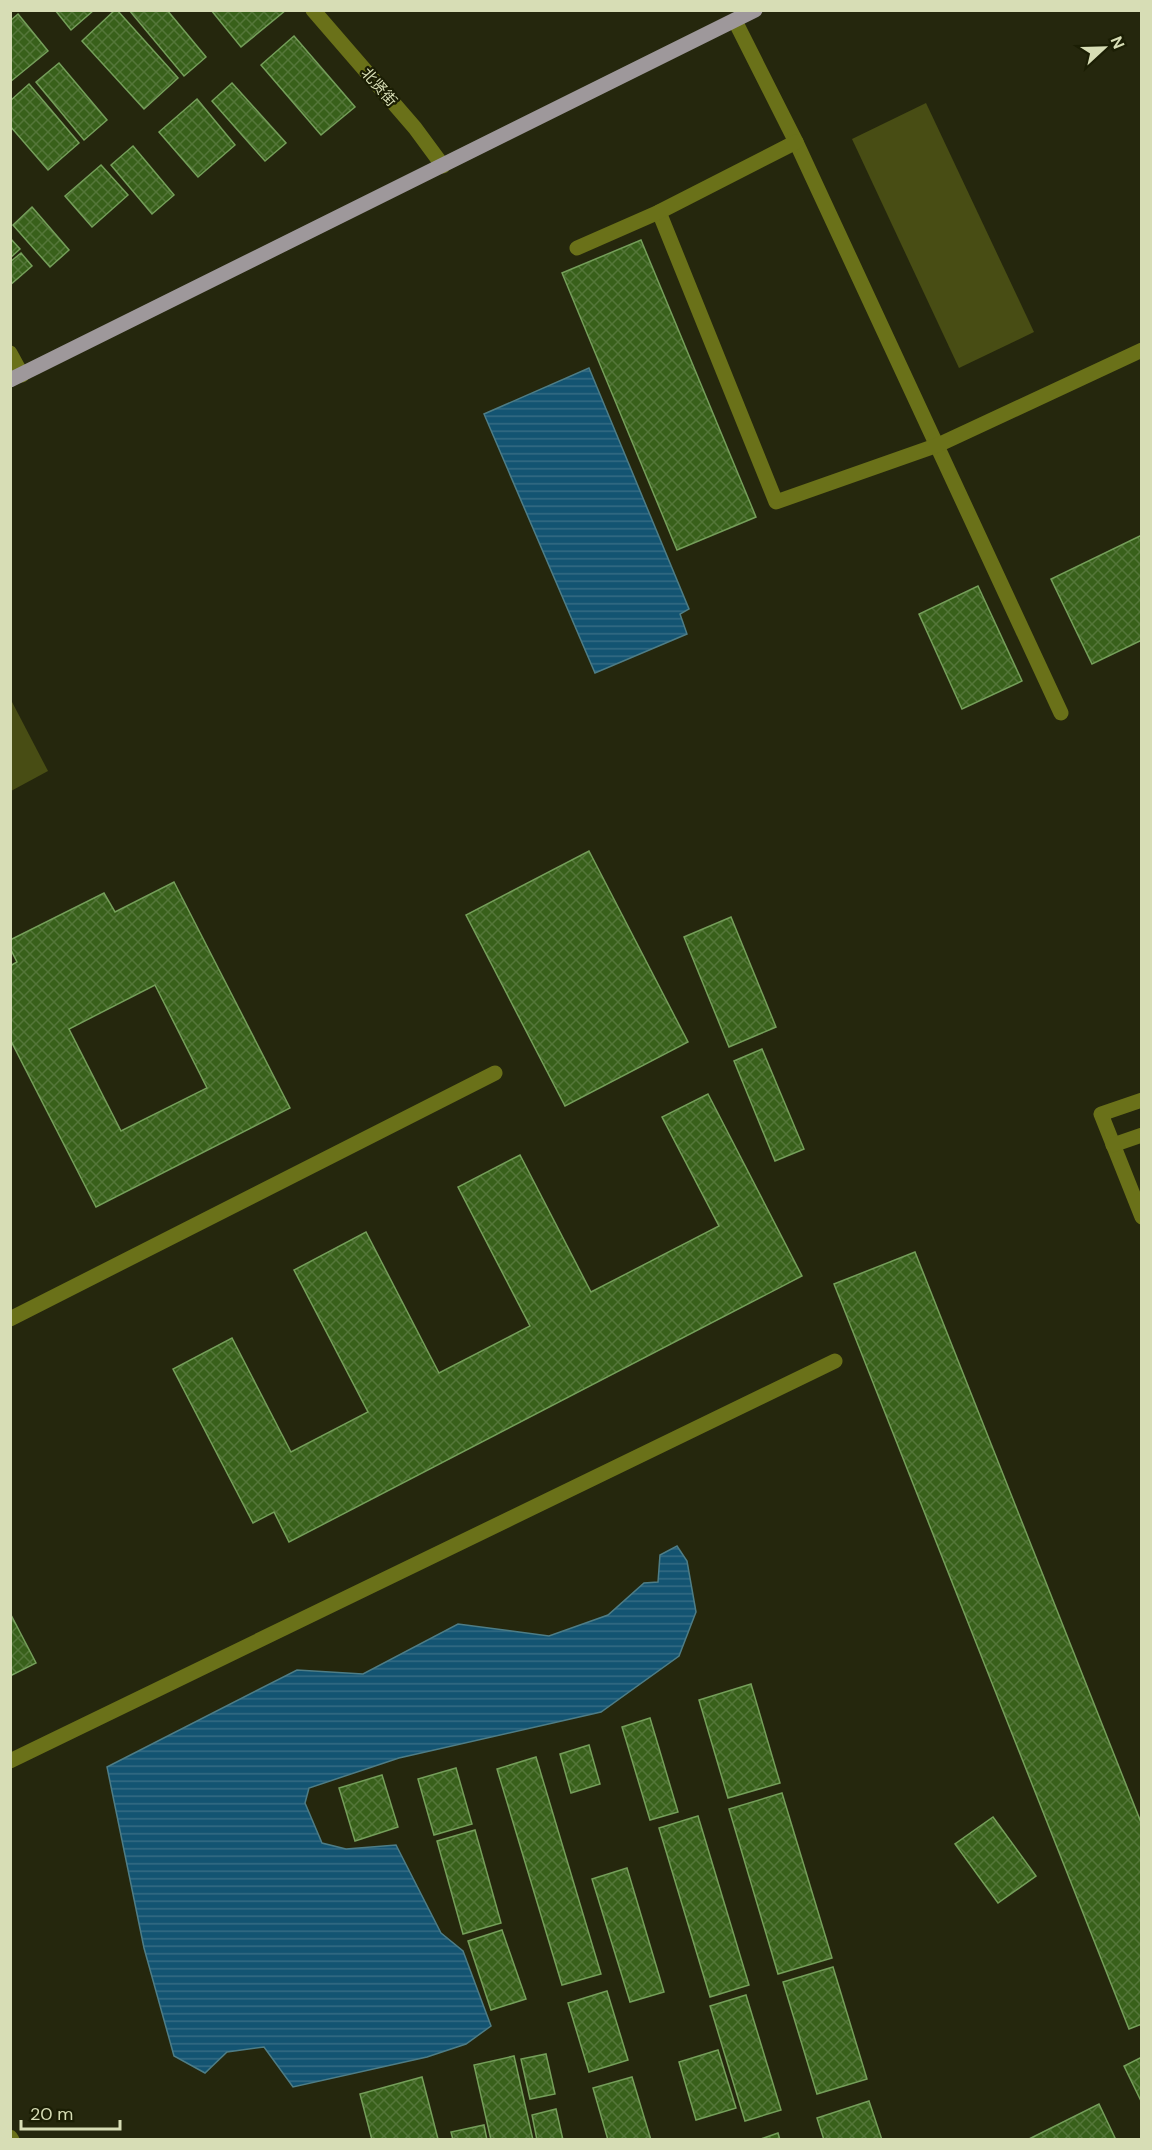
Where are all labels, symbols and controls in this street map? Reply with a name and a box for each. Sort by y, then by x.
north arrow [1074,18,1134,78]
text: N [1106,33,1129,52]
street label: 北贤街 [357,63,401,111]
scale bar [21,2093,120,2131]
text: 20 m [30,2102,73,2126]

